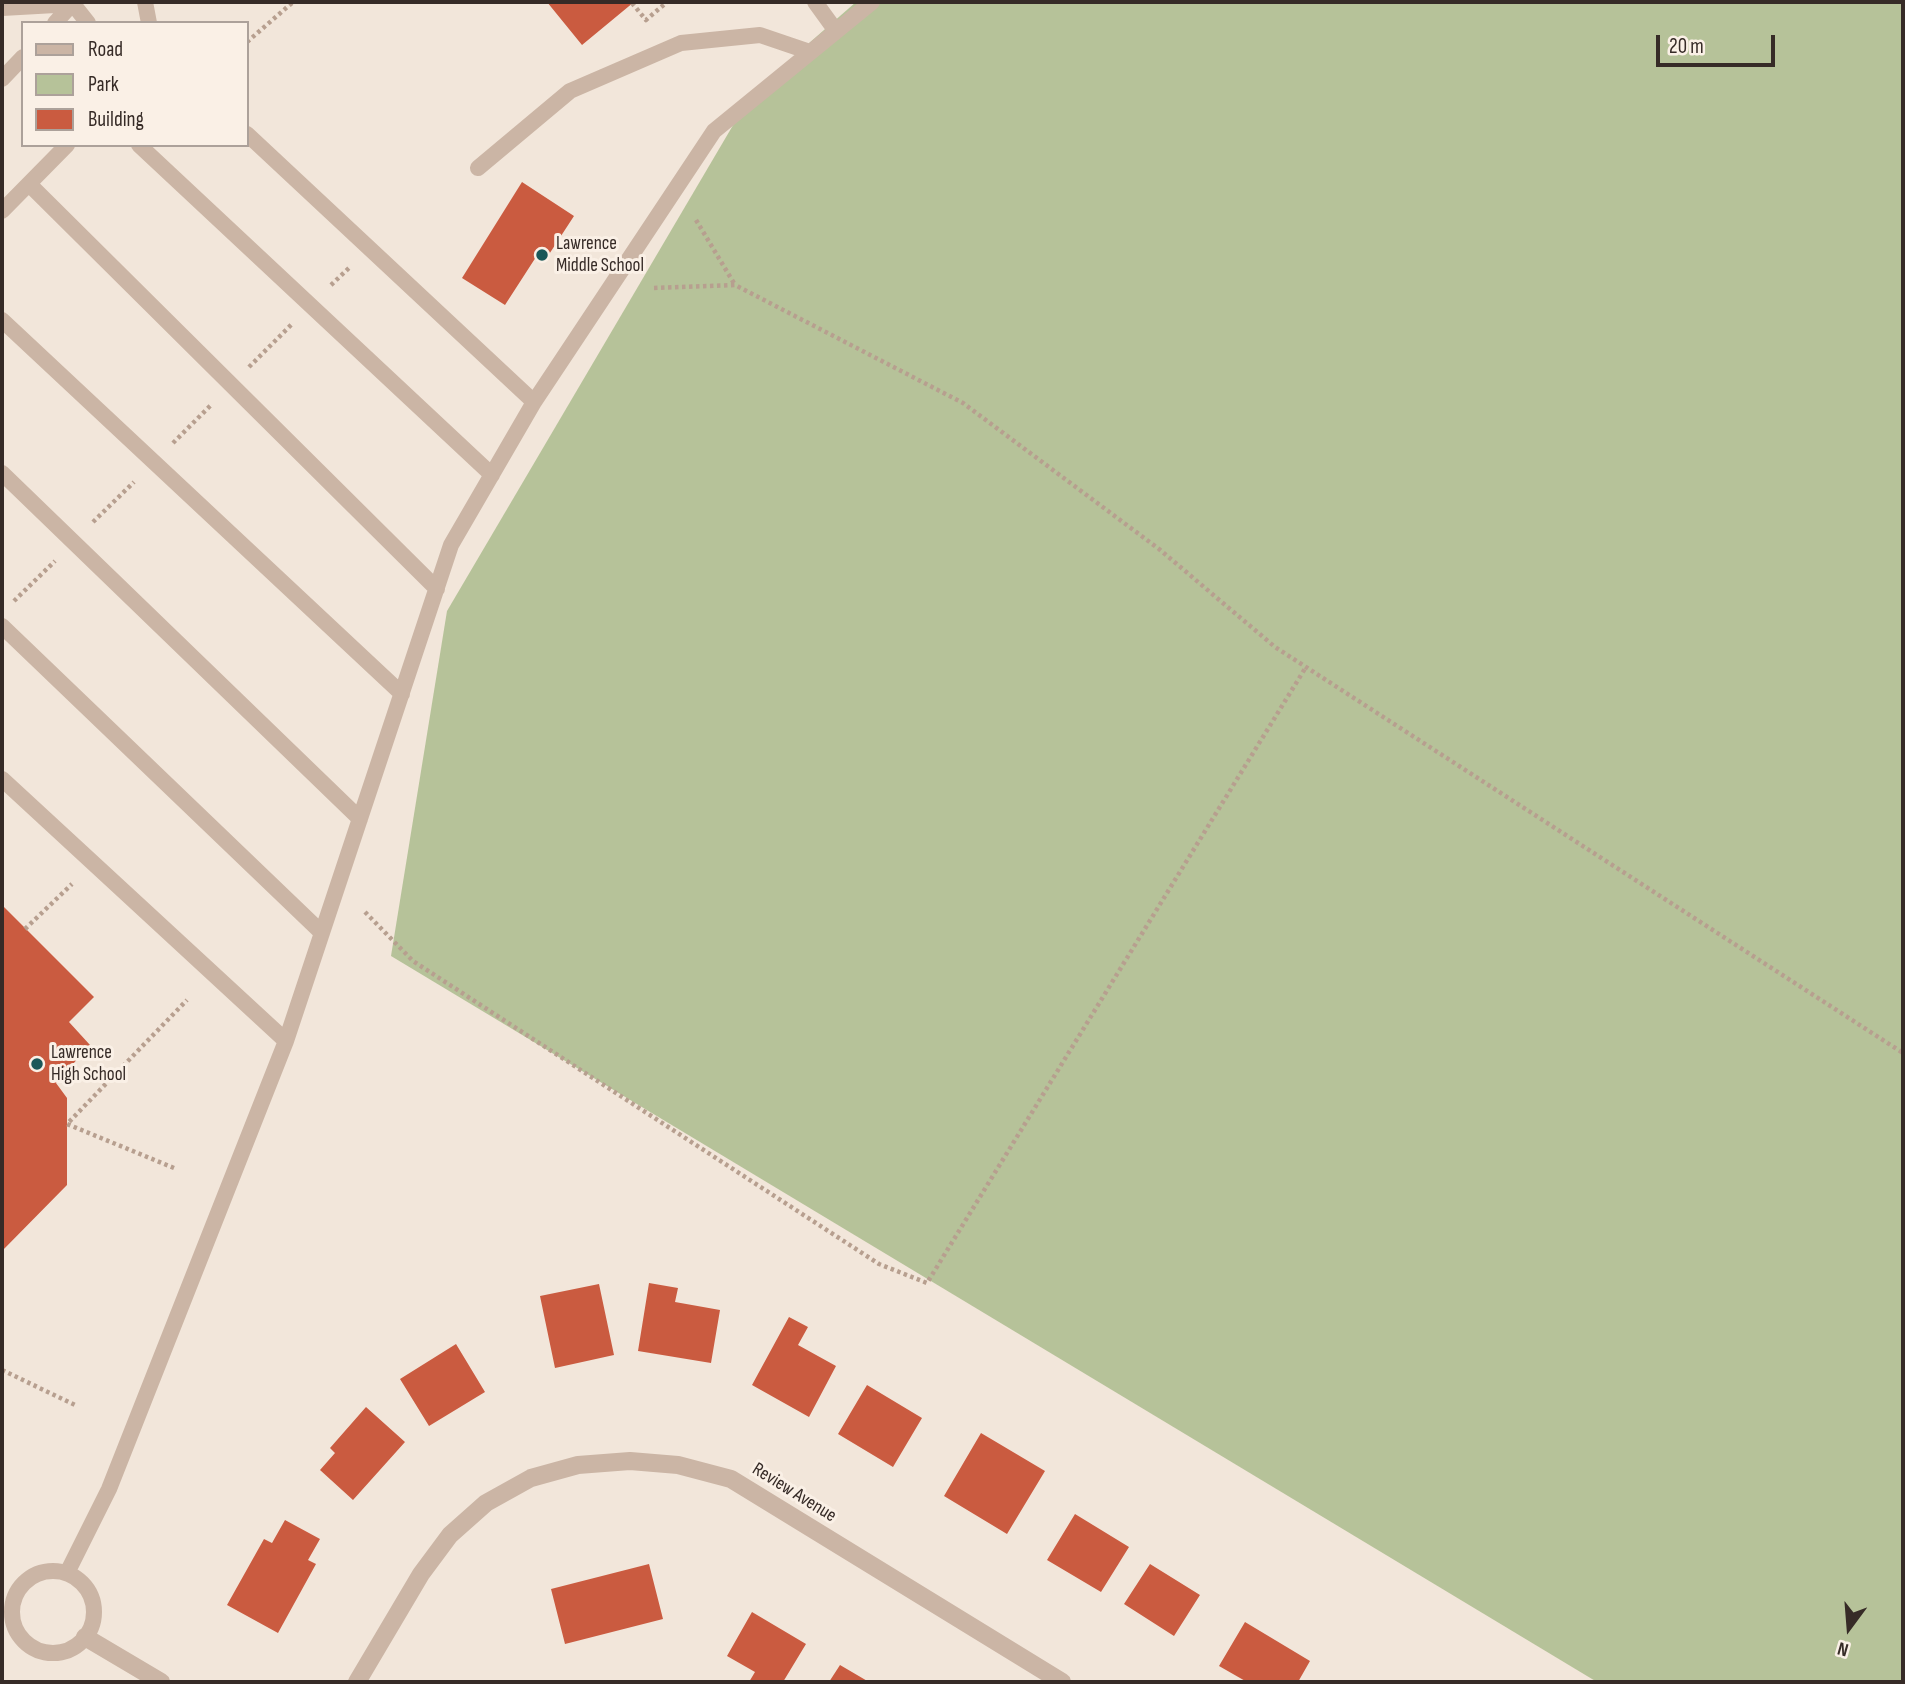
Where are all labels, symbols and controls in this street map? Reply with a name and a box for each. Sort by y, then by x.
legend [21,21,248,147]
scale bar [1660,21,1779,65]
text: 20 m [1669,34,1704,59]
text: Road [88,37,123,62]
text: Park [88,72,119,97]
text: Building [88,107,144,132]
place label: Lawrence Middle School [556,233,644,277]
marker: Lawrence Middle School [534,247,550,263]
place label: Lawrence High School [51,1042,126,1086]
marker: Lawrence High School [29,1056,45,1072]
street label: Review Avenue [748,1458,840,1528]
north arrow [1814,1593,1884,1663]
text: N [1835,1636,1851,1661]

